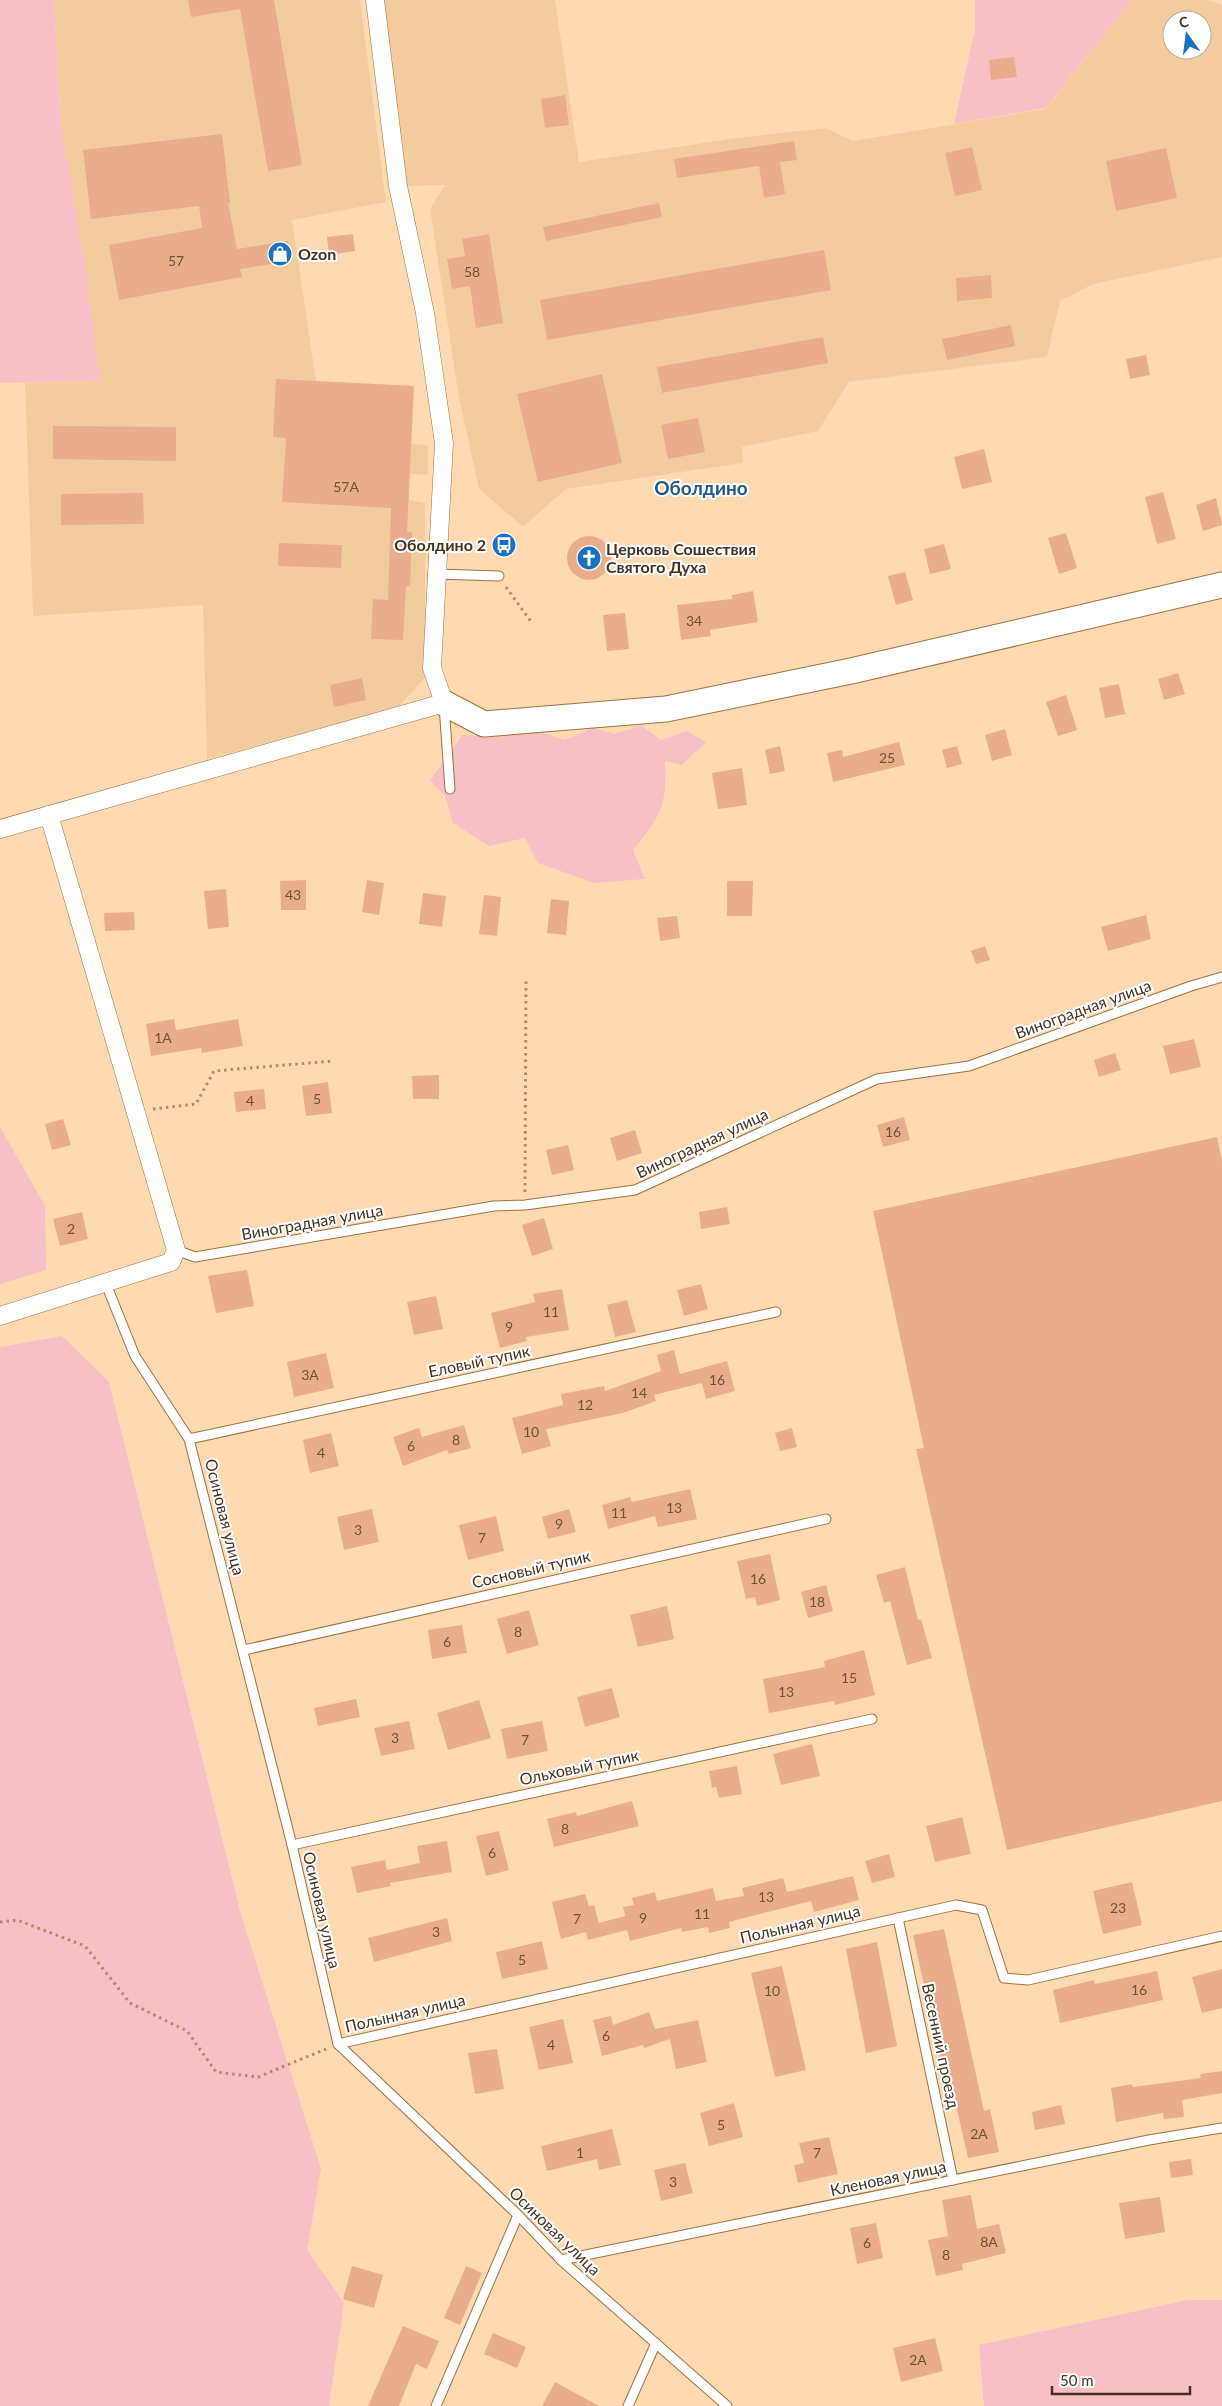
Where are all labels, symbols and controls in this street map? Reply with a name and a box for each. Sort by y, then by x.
north arrow [1162,10,1212,60]
text: С [1177,12,1191,31]
shop icon: Ozon [267,241,293,267]
place label: Ozon [298,244,336,263]
house number: 57 [168,252,184,269]
house number: 58 [464,263,480,280]
district label: Оболдино [654,476,748,499]
house number: 57А [333,478,359,495]
bus stop icon: Оболдино 2 [491,532,517,558]
place label: Оболдино 2 [394,535,486,554]
place label: Церковь Сошествия Святого Духа [606,539,756,576]
church icon: Церковь Сошествия Святого Духа [576,545,602,571]
house number: 34 [686,612,702,629]
house number: 25 [879,749,895,766]
house number: 43 [285,886,301,903]
street label: Виноградная улица [1012,975,1154,1042]
house number: 1А [154,1029,172,1046]
house number: 5 [313,1090,321,1107]
house number: 4 [246,1092,254,1109]
street label: Виноградная улица [633,1104,771,1181]
house number: 16 [885,1123,901,1140]
street label: Виноградная улица [240,1200,384,1243]
house number: 2 [67,1220,75,1237]
house number: 11 [543,1303,559,1320]
house number: 9 [505,1318,513,1335]
street label: Еловый тупик [426,1340,532,1381]
house number: 3А [301,1366,319,1383]
house number: 16 [709,1371,725,1388]
house number: 14 [631,1384,647,1401]
house number: 12 [577,1396,593,1413]
house number: 10 [523,1423,539,1440]
house number: 8 [452,1431,460,1448]
house number: 6 [407,1437,415,1454]
house number: 4 [317,1444,325,1461]
street label: Осиновая улица [202,1457,249,1577]
house number: 13 [666,1499,682,1516]
house number: 11 [611,1504,627,1521]
house number: 9 [555,1515,563,1532]
house number: 3 [354,1521,362,1538]
house number: 7 [478,1529,486,1546]
street label: Сосновый тупик [470,1545,593,1591]
house number: 16 [750,1570,766,1587]
house number: 18 [809,1593,825,1610]
house number: 8 [514,1623,522,1640]
house number: 6 [443,1633,451,1650]
house number: 15 [841,1669,857,1686]
house number: 13 [778,1683,794,1700]
house number: 3 [391,1729,399,1746]
house number: 7 [521,1731,529,1748]
street label: Ольховый тупик [518,1744,641,1788]
house number: 8 [561,1820,569,1837]
house number: 6 [488,1844,496,1861]
street label: Осиновая улица [300,1850,345,1970]
house number: 13 [758,1888,774,1905]
house number: 23 [1110,1899,1126,1916]
street label: Полынная улица [738,1900,862,1947]
house number: 11 [694,1905,710,1922]
house number: 9 [639,1909,647,1926]
house number: 7 [573,1910,581,1927]
house number: 3 [432,1923,440,1940]
house number: 5 [518,1951,526,1968]
street label: Весенний проезд [919,1981,964,2110]
house number: 16 [1131,1981,1147,1998]
house number: 10 [764,1982,780,1999]
street label: Полынная улица [343,1989,467,2036]
house number: 6 [602,2027,610,2044]
house number: 4 [547,2036,555,2053]
house number: 5 [717,2116,725,2133]
house number: 2А [970,2125,988,2142]
house number: 1 [576,2144,584,2161]
house number: 7 [813,2144,821,2161]
street label: Кленовая улица [828,2156,948,2199]
house number: 3 [669,2173,677,2190]
street label: Осиновая улица [506,2182,605,2279]
house number: 8А [980,2233,998,2250]
house number: 6 [863,2234,871,2251]
house number: 8 [942,2246,950,2263]
house number: 2А [909,2351,927,2368]
scale bar [1052,2364,1190,2396]
text: 50 m [1060,2371,1094,2389]

